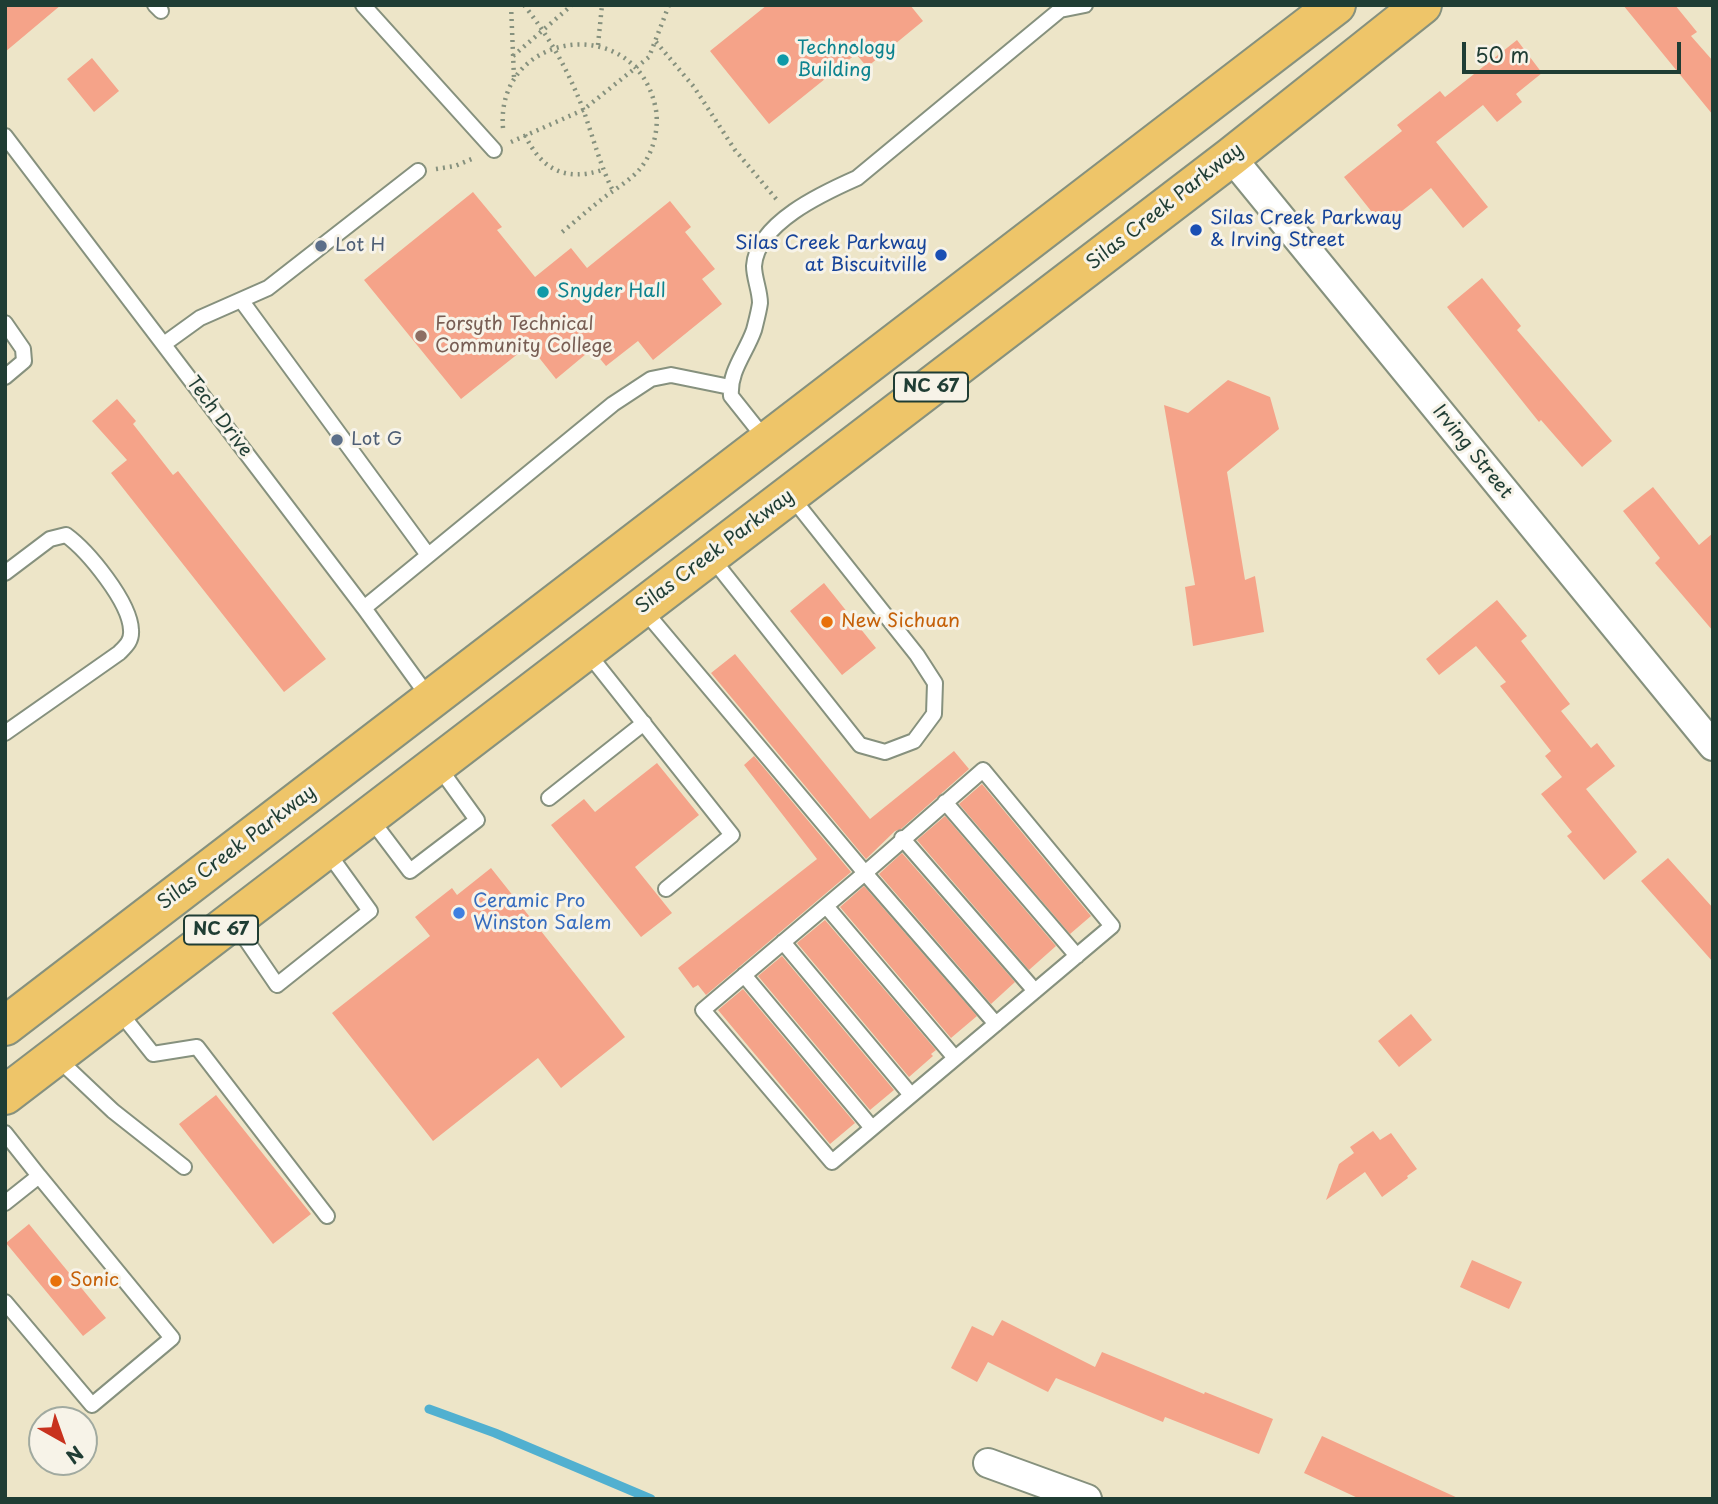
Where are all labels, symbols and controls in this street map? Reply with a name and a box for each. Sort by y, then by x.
scale bar [1466,28,1685,72]
place label: Technology Building [797,38,896,82]
text: 50 m [1475,38,1529,70]
marker: Technology Building [775,52,791,68]
street label: Silas Creek Parkway [1082,139,1248,275]
place label: Silas Creek Parkway & Irving Street [1210,208,1402,252]
marker: Silas Creek Parkway & Irving Street [1188,222,1204,238]
place label: Silas Creek Parkway at Biscuitville [735,233,927,277]
place label: Lot H [335,235,385,257]
marker: Lot H [313,238,329,254]
marker: Silas Creek Parkway at Biscuitville [933,247,949,263]
place label: Snyder Hall [557,281,666,303]
marker: Snyder Hall [535,284,551,300]
place label: Forsyth Technical Community College [435,314,613,358]
marker: Forsyth Technical Community College [413,328,429,344]
street label: Tech Drive [181,372,257,462]
road number: NC 67 [894,372,968,402]
street label: Irving Street [1427,400,1517,504]
place label: Lot G [351,429,402,451]
marker: Lot G [329,432,345,448]
street label: Silas Creek Parkway [631,485,799,619]
place label: New Sichuan [841,611,960,633]
marker: New Sichuan [819,614,835,630]
street label: Silas Creek Parkway [153,781,321,915]
place label: Ceramic Pro Winston Salem [473,891,612,935]
marker: Ceramic Pro Winston Salem [451,905,467,921]
road number: NC 67 [184,916,258,945]
place label: Sonic [70,1270,119,1292]
marker: Sonic [48,1273,64,1289]
north arrow [28,1406,98,1476]
text: N [60,1440,90,1471]

